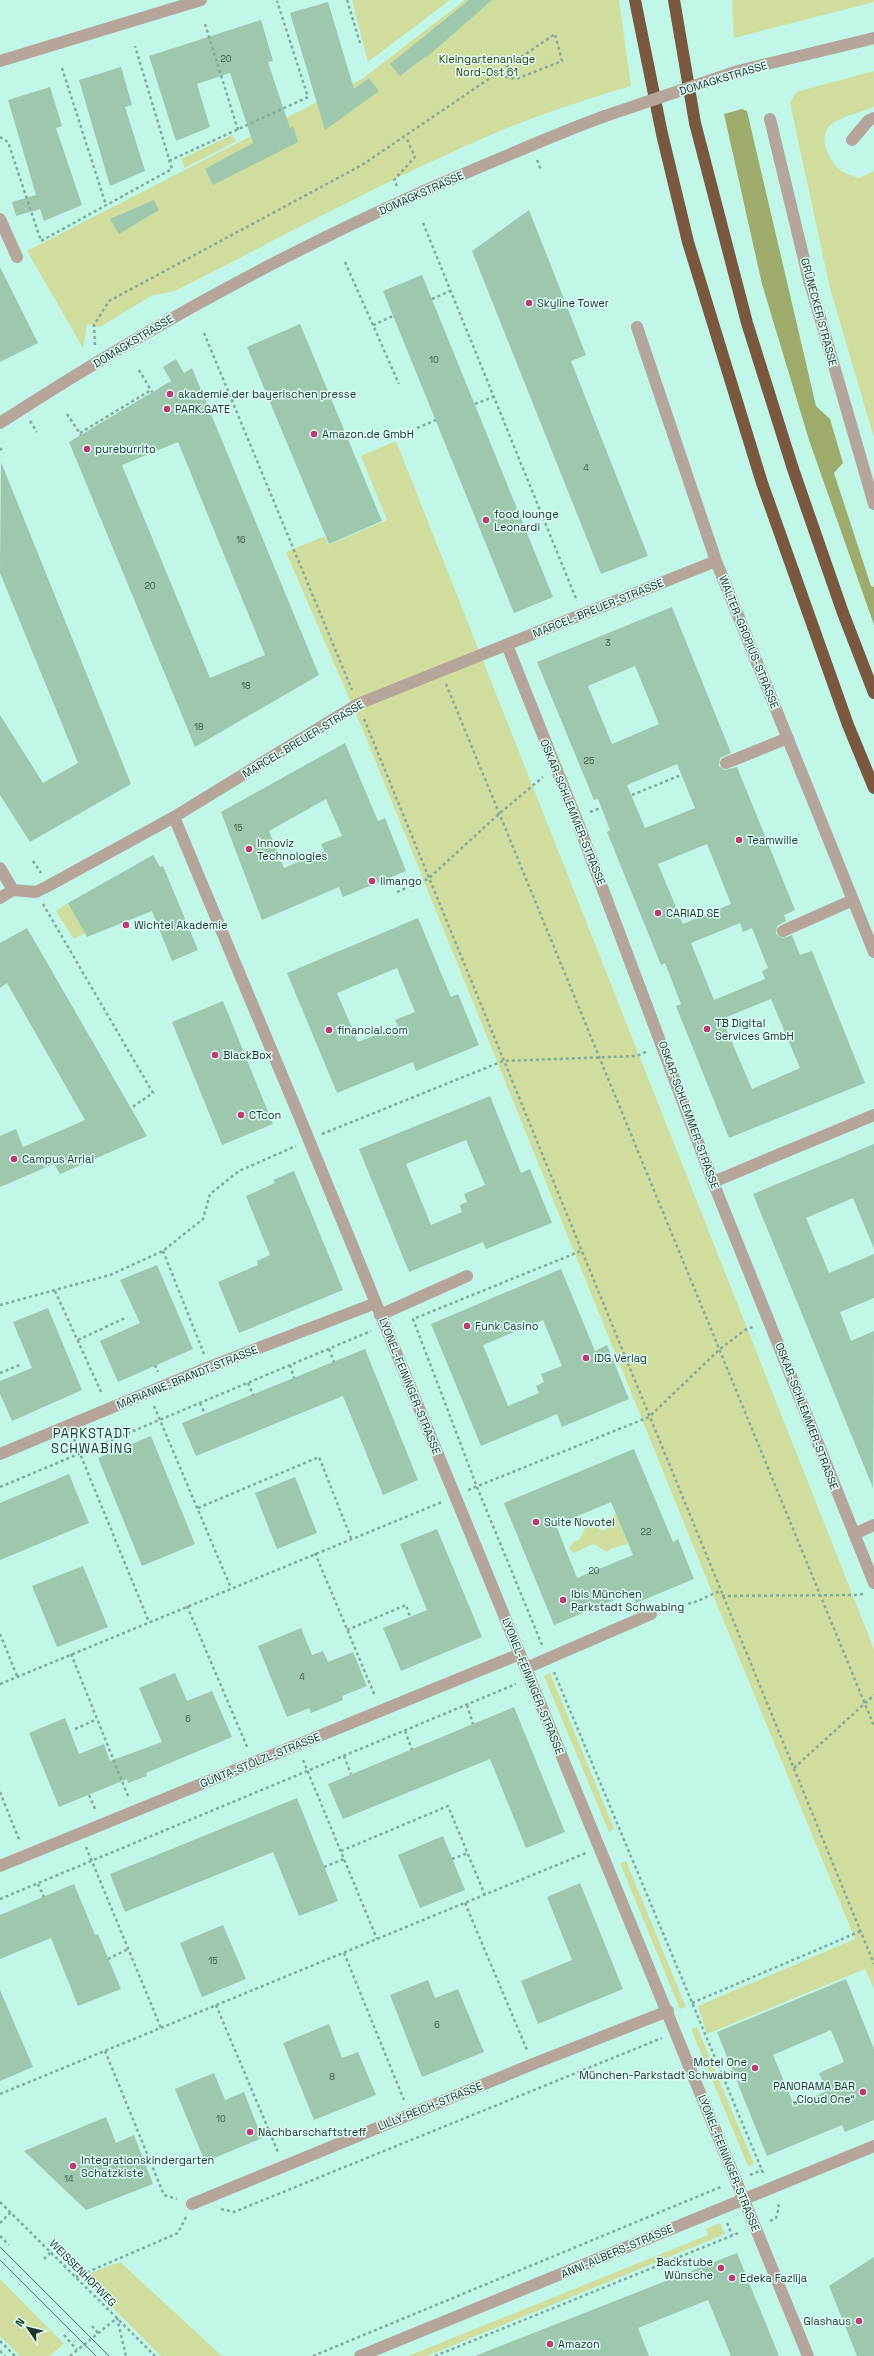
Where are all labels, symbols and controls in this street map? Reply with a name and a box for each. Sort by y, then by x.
park label: Kleingartenanlage Nord-Ost 61 [439,52,535,79]
house number: 20 [220,53,232,65]
street label: DOMAGKSTRASSE [677,58,769,98]
street label: DOMAGKSTRASSE [376,168,466,218]
street label: GRÜNECKER STRASSE [798,256,841,367]
place label: Skyline Tower [537,296,609,310]
marker: Skyline Tower [524,298,534,308]
street label: DOMAGKSTRASSE [90,311,176,371]
house number: 10 [429,354,439,366]
place label: akademie der bayerischen presse [178,387,356,401]
marker: akademie der bayerischen presse [165,389,175,399]
place label: PARK.GATE [175,402,230,416]
marker: PARK.GATE [162,404,172,414]
place label: Amazon.de GmbH [322,427,414,441]
marker: Amazon.de GmbH [309,429,319,439]
place label: pureburrito [95,442,156,456]
marker: pureburrito [82,444,92,454]
house number: 4 [583,462,589,474]
place label: food lounge Leonardi [494,507,559,534]
marker: food lounge Leonardi [481,515,491,525]
house number: 16 [236,534,246,546]
street label: WALTER-GROPIUS-STRASSE [716,573,782,711]
street label: MARCEL-BREUER-STRASSE [531,575,665,641]
house number: 20 [144,580,156,592]
house number: 3 [605,637,611,649]
house number: 18 [241,680,251,692]
street label: MARCEL-BREUER-STRASSE [240,697,366,781]
house number: 18 [194,721,204,733]
street label: OSKAR-SCHLEMMER-STRASSE [537,737,609,887]
house number: 25 [584,755,594,767]
house number: 15 [233,822,243,834]
place label: Teamwille [747,833,798,847]
marker: Teamwille [734,835,744,845]
place label: Innoviz Technologies [257,836,327,863]
marker: Innoviz Technologies [244,844,254,854]
place label: limango [380,874,422,888]
marker: limango [367,876,377,886]
place label: CARIAD SE [666,906,720,920]
marker: CARIAD SE [653,908,663,918]
place label: Wichtel Akademie [134,918,227,932]
marker: Wichtel Akademie [121,920,131,930]
place label: TB Digital Services GmbH [715,1016,794,1043]
place label: financial.com [337,1023,408,1037]
marker: TB Digital Services GmbH [702,1024,712,1034]
marker: financial.com [324,1025,334,1035]
street label: OSKAR-SCHLEMMER-STRASSE [656,1039,722,1191]
place label: BlackBox [223,1048,272,1062]
marker: BlackBox [210,1050,220,1060]
place label: CTcon [249,1108,281,1122]
marker: CTcon [236,1110,246,1120]
place label: Campus Arrial [22,1152,94,1166]
marker: Campus Arrial [9,1154,19,1164]
street label: LYONEL-FEININGER-STRASSE [376,1316,444,1456]
place label: Funk Casino [475,1319,539,1333]
marker: Funk Casino [462,1321,472,1331]
street label: OSKAR-SCHLEMMER-STRASSE [772,1340,842,1492]
street label: MARIANNE-BRANDT-STRASSE [114,1342,260,1412]
place label: IDG Verlag [594,1351,647,1365]
marker: IDG Verlag [581,1353,591,1363]
district label: PARKSTADT SCHWABING [51,1425,133,1457]
place label: Suite Novotel [544,1515,615,1529]
marker: Suite Novotel [531,1517,541,1527]
house number: 22 [641,1526,651,1538]
house number: 20 [588,1565,600,1577]
place label: Ibis München Parkstadt Schwabing [571,1587,684,1614]
marker: Ibis München Parkstadt Schwabing [558,1595,568,1605]
street label: LYONEL-FEININGER-STRASSE [499,1616,567,1756]
house number: 4 [299,1671,305,1683]
house number: 6 [185,1713,191,1725]
street label: GUNTA-STÖLZL-STRASSE [197,1729,322,1791]
house number: 15 [208,1955,218,1967]
house number: 6 [434,2019,440,2031]
place label: Motel One München-Parkstadt Schwabing [579,2055,747,2082]
marker: Motel One München-Parkstadt Schwabing [750,2063,760,2073]
house number: 8 [329,2071,335,2083]
street label: LILLY-REICH-STRASSE [376,2079,484,2133]
place label: PANORAMA BAR „Cloud One“ [773,2079,855,2106]
marker: PANORAMA BAR „Cloud One“ [858,2087,868,2097]
street label: LYONEL-FEININGER-STRASSE [695,2093,763,2233]
house number: 10 [216,2113,226,2125]
place label: Nachbarschaftstreff [258,2125,367,2139]
marker: Nachbarschaftstreff [245,2127,255,2137]
place label: Integrationskindergarten Schatzkiste [81,2153,214,2180]
marker: Integrationskindergarten Schatzkiste [68,2161,78,2171]
house number: 14 [64,2173,74,2185]
street label: ANNI-ALBERS-STRASSE [559,2221,675,2281]
street label: WEISSENHOFWEG [47,2237,119,2309]
place label: Backstube Wünsche [656,2255,713,2282]
marker: Backstube Wünsche [716,2263,726,2273]
place label: Edeka Fazlija [740,2271,808,2285]
marker: Edeka Fazlija [727,2273,737,2283]
north arrow [8,2308,48,2348]
place label: Glashaus [804,2314,851,2328]
text: N [12,2315,28,2329]
marker: Glashaus [854,2316,864,2326]
place label: Amazon [558,2337,600,2351]
marker: Amazon [545,2339,555,2349]

